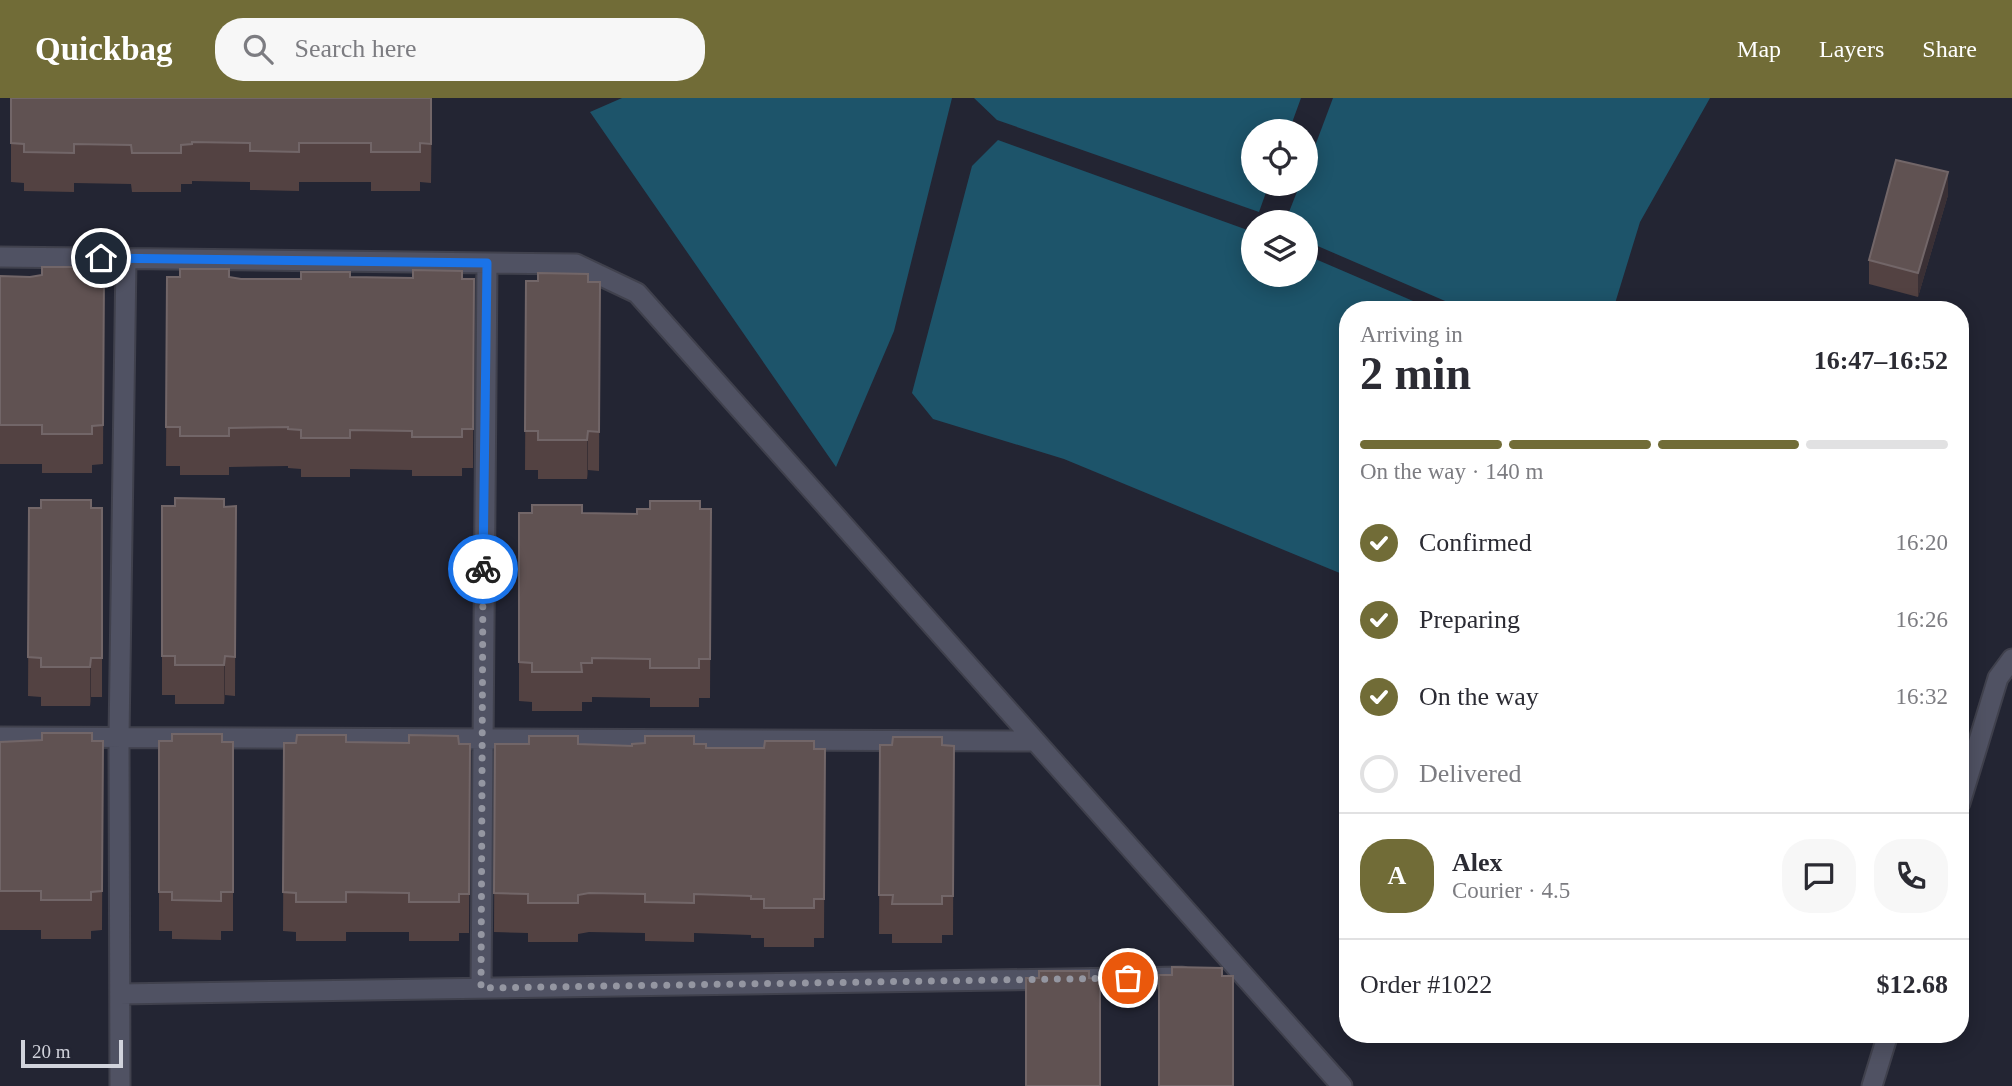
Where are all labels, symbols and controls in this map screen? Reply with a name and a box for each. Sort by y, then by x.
search box [215,18,705,81]
icon: search [239,30,277,68]
text: Quickbag [35,31,173,67]
text: Search here [295,34,417,63]
text: Map [1737,36,1781,62]
text: Layers [1819,36,1884,62]
text: Share [1922,36,1977,62]
map controls [1241,119,1318,287]
button: locate [1241,119,1318,196]
button: layers [1241,210,1318,287]
pin [71,228,131,288]
icon: home [82,239,120,277]
text: Arriving in [1360,322,1463,347]
text: 16:47–16:52 [1814,346,1948,375]
text: 2 min [1360,348,1471,399]
text: On the way · 140 m [1360,459,1543,484]
icon: check [1360,524,1398,562]
text: Confirmed [1419,528,1532,557]
text: 16:20 [1896,530,1948,555]
courier [448,534,518,604]
icon: bike [464,550,502,588]
icon: check [1360,601,1398,639]
text: Preparing [1419,605,1520,634]
text: 16:26 [1896,607,1948,632]
icon: check [1360,678,1398,716]
text: On the way [1419,682,1539,711]
text: 16:32 [1896,684,1948,709]
text: Delivered [1419,759,1522,788]
button: chat [1782,839,1856,913]
button: phone [1874,839,1948,913]
text: Alex [1452,848,1503,877]
text: A [1388,861,1406,890]
text: Courier · 4.5 [1452,878,1570,903]
pin [1098,948,1158,1008]
icon: bag [1109,959,1147,997]
text: Order #1022 [1360,970,1492,999]
text: $12.68 [1877,970,1948,999]
scale bar [21,1037,122,1069]
text: 20 m [32,1041,71,1062]

